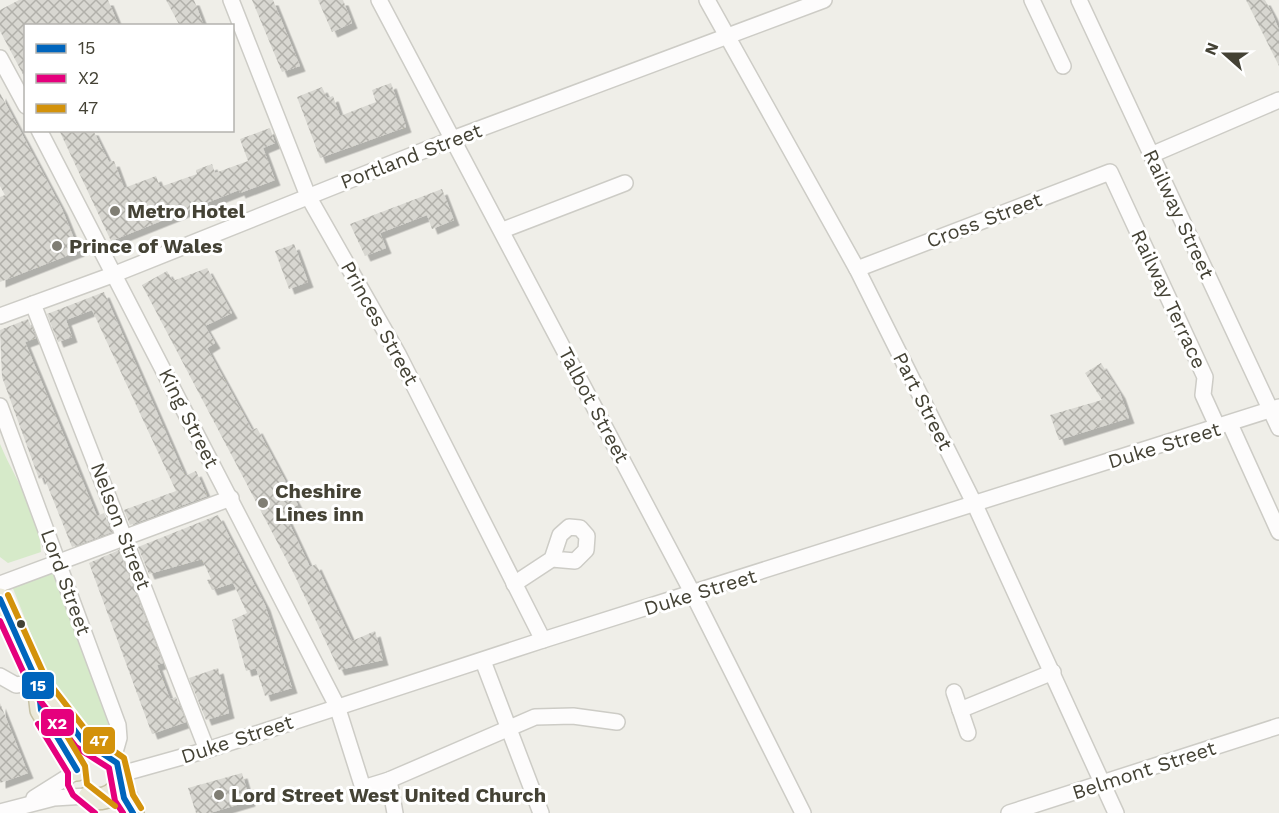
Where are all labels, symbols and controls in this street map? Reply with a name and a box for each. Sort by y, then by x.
legend [24,24,234,132]
north arrow [1195,24,1255,84]
text: 15 [78,37,96,58]
text: N [1200,40,1222,58]
text: X2 [78,67,99,88]
text: 47 [78,97,98,118]
street label: Portland Street [337,118,486,194]
street label: Railway Street [1139,146,1220,283]
street label: Cross Street [923,187,1046,253]
place label: Metro Hotel [127,199,246,223]
marker: Metro Hotel [108,204,122,218]
street label: Railway Terrace [1126,226,1212,372]
place label: Prince of Wales [69,234,223,258]
marker: Prince of Wales [50,239,64,253]
street label: Princes Street [336,257,424,390]
street label: Talbot Street [554,343,635,467]
street label: Part Street [888,348,958,454]
street label: King Street [154,364,225,472]
street label: Duke Street [1105,416,1224,473]
street label: Nelson Street [86,459,156,593]
place label: Cheshire Lines inn [275,479,364,526]
marker: Cheshire Lines inn [256,496,270,510]
street label: Lord Street [36,526,96,639]
street label: Duke Street [641,563,760,620]
unlabelled marker [15,618,27,630]
line badge: 15 [21,671,55,700]
text: 15 [30,676,46,695]
line badge: X2 [40,708,75,737]
street label: Duke Street [178,709,297,768]
text: X2 [47,714,67,733]
line badge: 47 [82,726,116,755]
text: 47 [89,731,109,750]
street label: Belmont Street [1069,735,1219,804]
place label: Lord Street West United Church [231,783,546,807]
marker: Lord Street West United Church [212,788,226,802]

